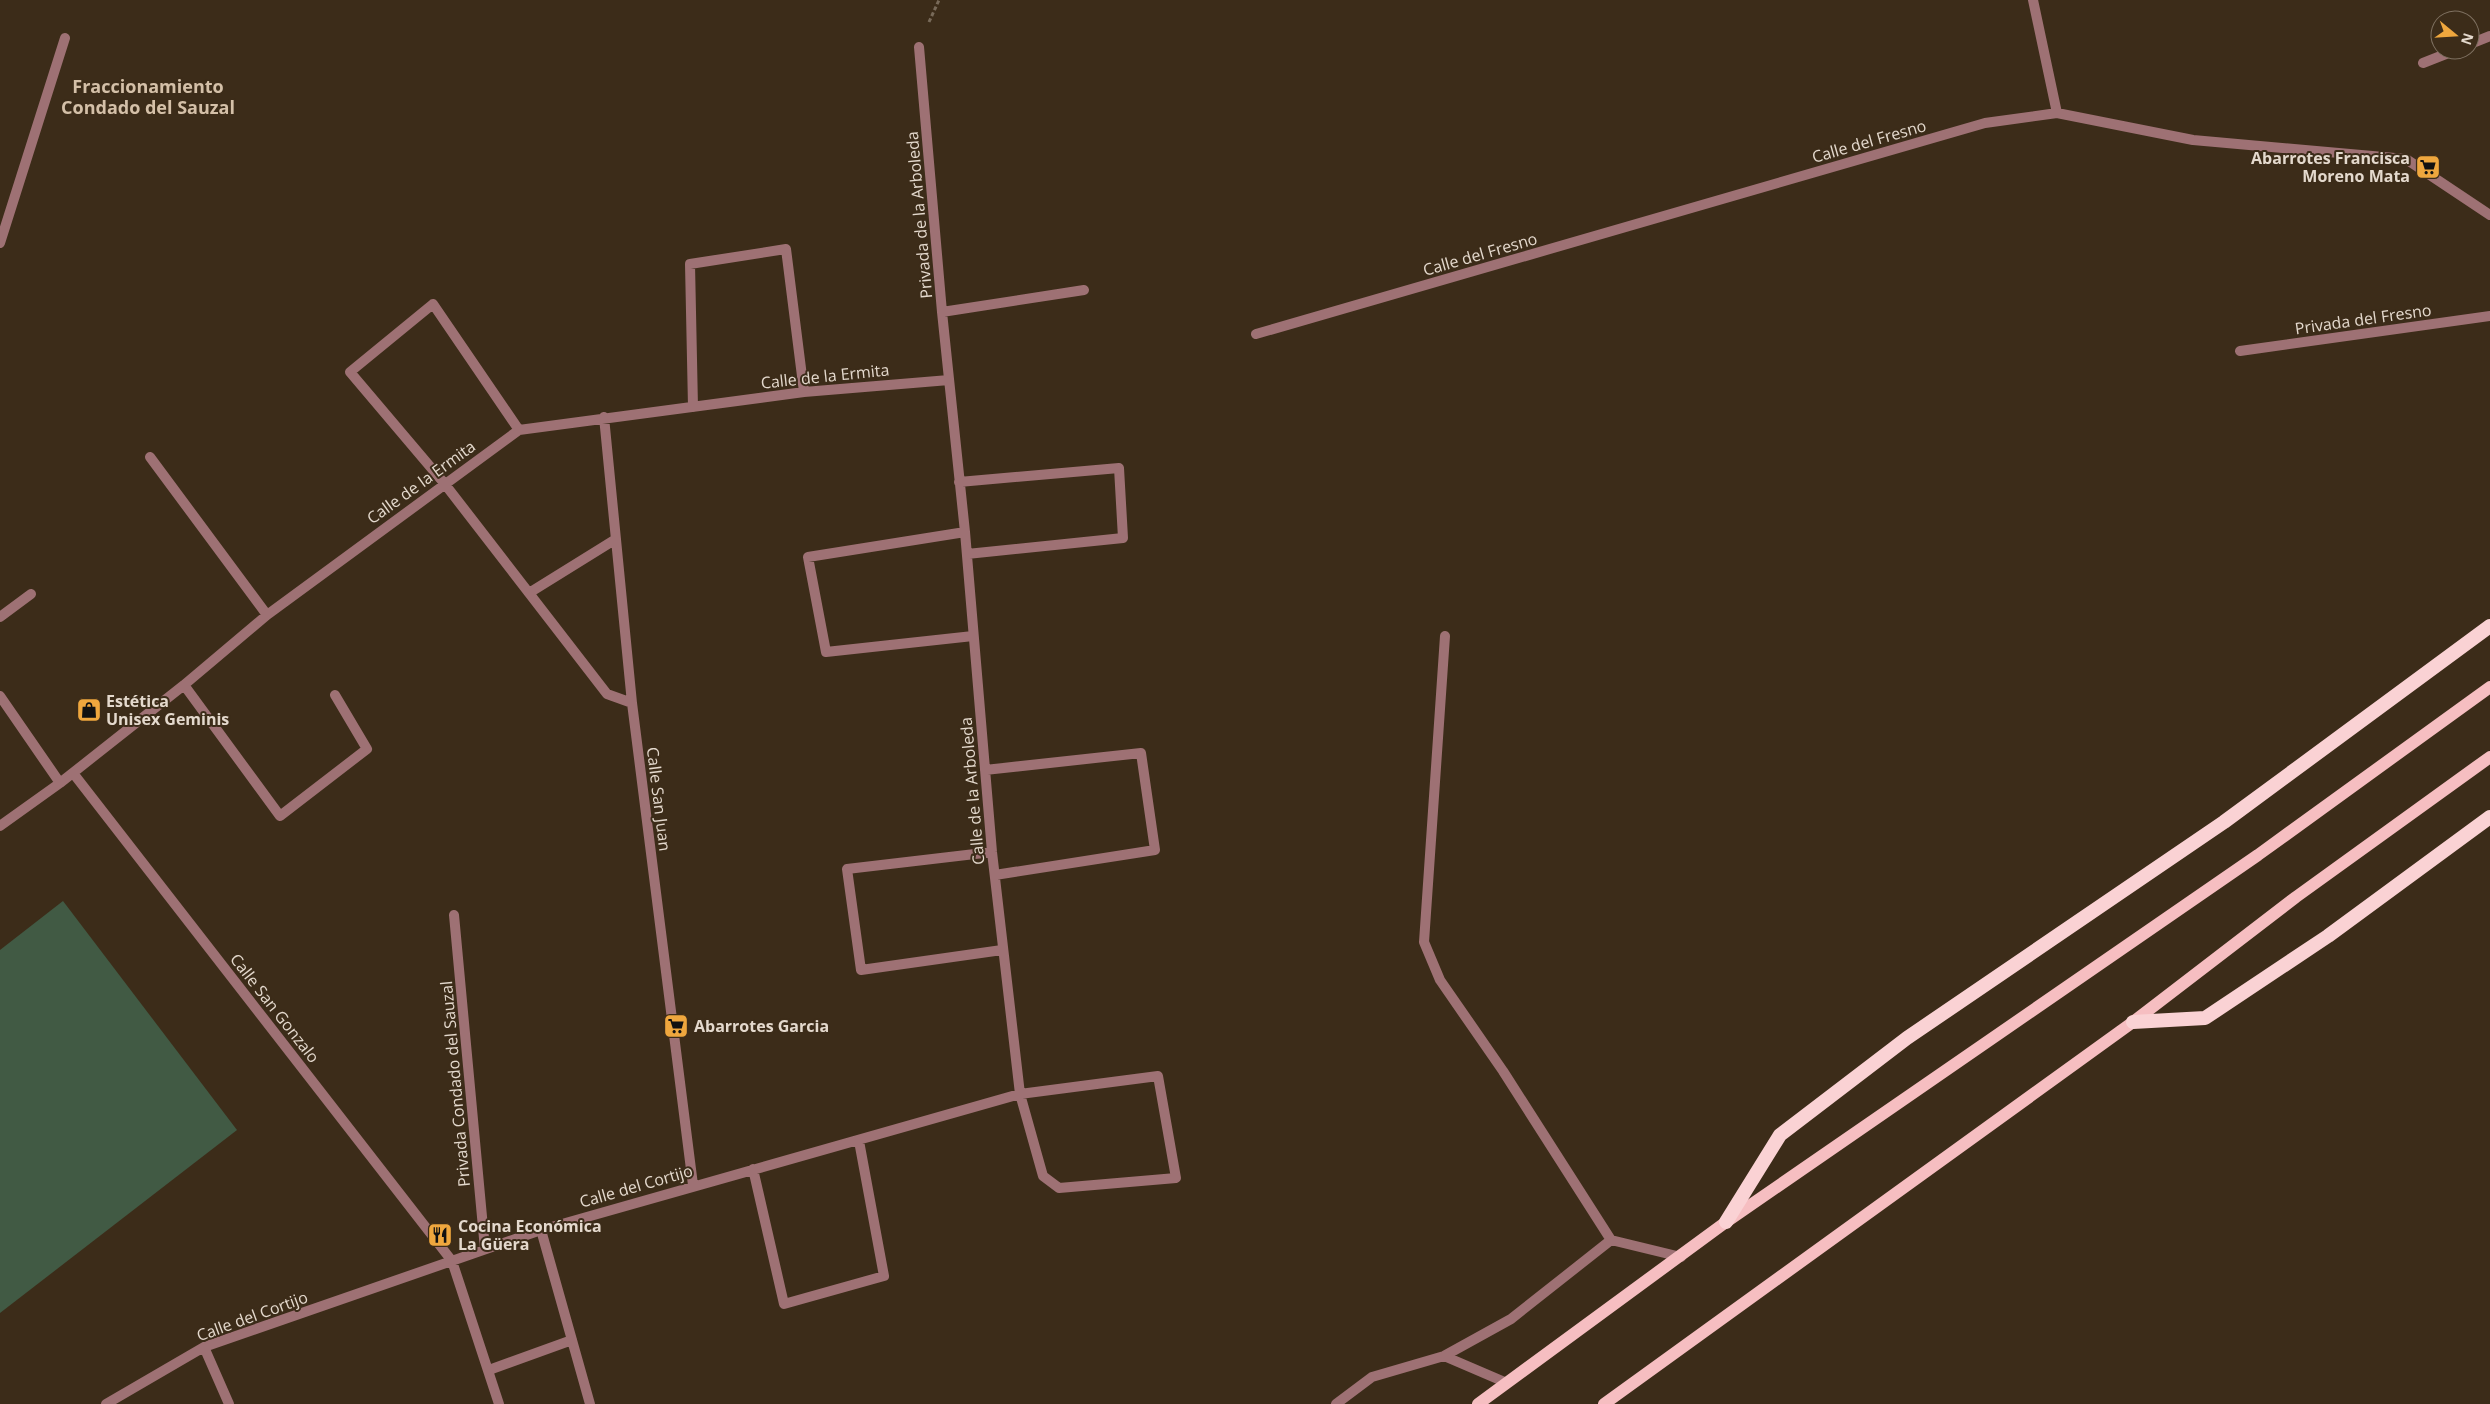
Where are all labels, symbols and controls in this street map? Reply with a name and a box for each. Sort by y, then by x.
north arrow [2430,10,2480,60]
text: N [2457,31,2479,48]
district label: Fraccionamiento Condado del Sauzal [61,74,235,119]
street label: Calle del Fresno [1809,114,1929,168]
street label: Privada de la Arboleda [901,131,937,299]
place label: Abarrotes Francisca Moreno Mata [2251,147,2410,187]
supermarket icon: Abarrotes Francisca Moreno Mata [2415,154,2441,180]
street label: Calle del Fresno [1420,227,1540,281]
street label: Privada del Fresno [2293,299,2433,339]
street label: Calle de la Ermita [760,358,890,394]
street label: Calle de la Ermita [362,435,480,529]
place label: Estética Unisex Geminis [106,690,229,730]
shop icon: Estética Unisex Geminis [76,697,102,723]
street label: Calle de la Arboleda [955,716,989,866]
street label: Calle San Juan [642,746,676,852]
street label: Calle San Gonzalo [225,949,325,1067]
street label: Privada Condado del Sauzal [435,980,475,1188]
supermarket icon: Abarrotes Garcia [663,1013,689,1039]
place label: Abarrotes Garcia [694,1015,829,1037]
street label: Calle del Cortijo [577,1159,695,1213]
place label: Cocina Económica La Güera [458,1215,602,1255]
restaurant icon: Cocina Económica La Güera [427,1222,453,1248]
street label: Calle del Cortijo [193,1286,311,1346]

